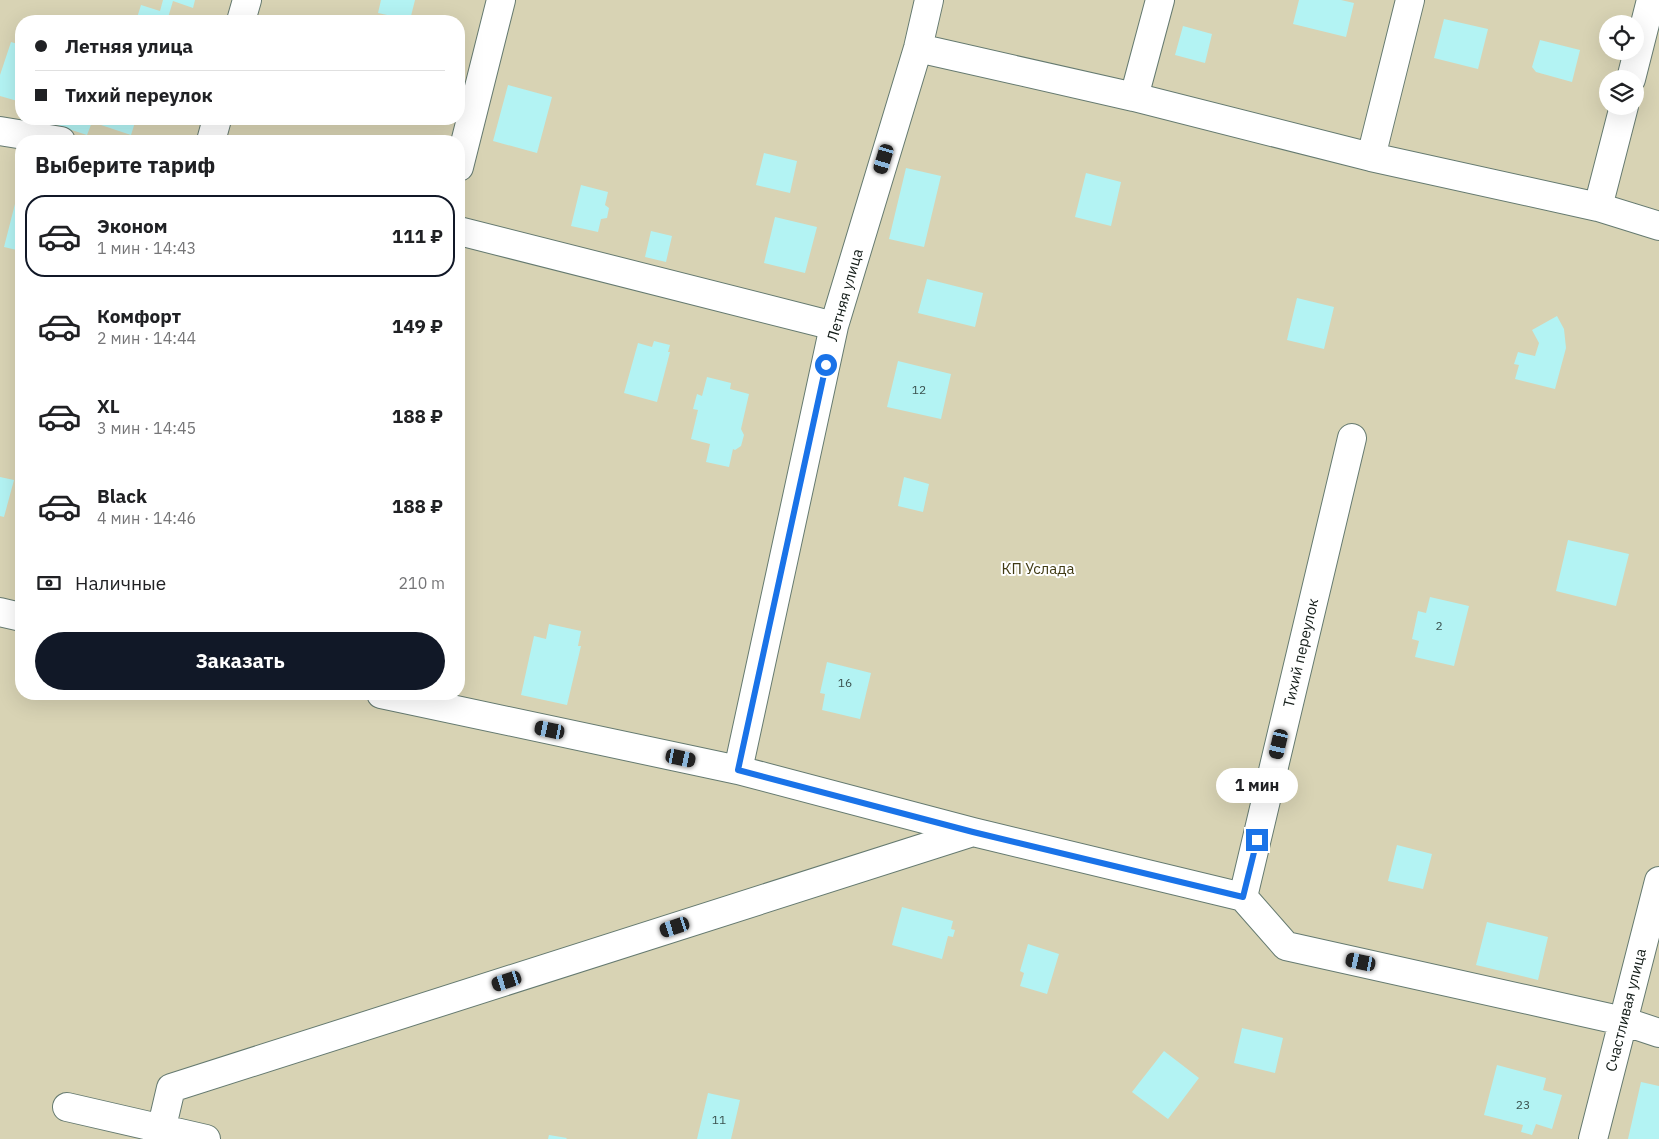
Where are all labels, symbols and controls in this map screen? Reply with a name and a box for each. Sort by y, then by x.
map controls [1599,15,1644,115]
button: locate [1599,15,1644,60]
text: Летняя улица [65,34,193,58]
button: layers [1599,70,1644,115]
text: Тихий переулок [65,83,213,107]
car [872,142,895,176]
text: Выберите тариф [35,150,215,179]
icon: car [37,214,82,259]
text: Эконом [97,214,168,238]
text: 111 ₽ [392,224,443,248]
text: 1 мин · 14:43 [97,238,196,258]
street label: Летняя улица [822,246,867,343]
icon: car [37,304,82,349]
text: Комфорт [97,304,181,328]
text: 149 ₽ [392,314,443,338]
text: 2 мин · 14:44 [97,328,196,348]
route start [815,354,837,376]
house number: 12 [912,382,926,397]
icon: car [37,394,82,439]
text: XL [97,394,120,418]
text: 188 ₽ [392,404,443,428]
text: 3 мин · 14:45 [97,418,196,438]
icon: car [37,484,82,529]
text: Black [97,484,147,508]
text: 188 ₽ [392,494,443,518]
text: 4 мин · 14:46 [97,508,196,528]
park label: КП Услада [1001,559,1075,578]
icon: cash [35,569,63,597]
text: Наличные [75,571,166,595]
text: 210 m [398,573,445,593]
street label: Тихий переулок [1279,596,1322,709]
house number: 2 [1435,618,1443,633]
button: Заказать [35,632,445,690]
house number: 16 [838,675,852,690]
car [533,720,566,740]
car [1268,728,1289,760]
car [664,748,697,768]
callout: 1 мин [1216,768,1298,802]
text: 1 мин [1235,775,1279,795]
route end [1246,829,1268,851]
car [658,915,691,939]
street label: Счастливая улица [1601,946,1650,1073]
car [1344,952,1377,972]
car [490,969,523,993]
house number: 23 [1516,1097,1530,1112]
house number: 11 [712,1112,726,1127]

